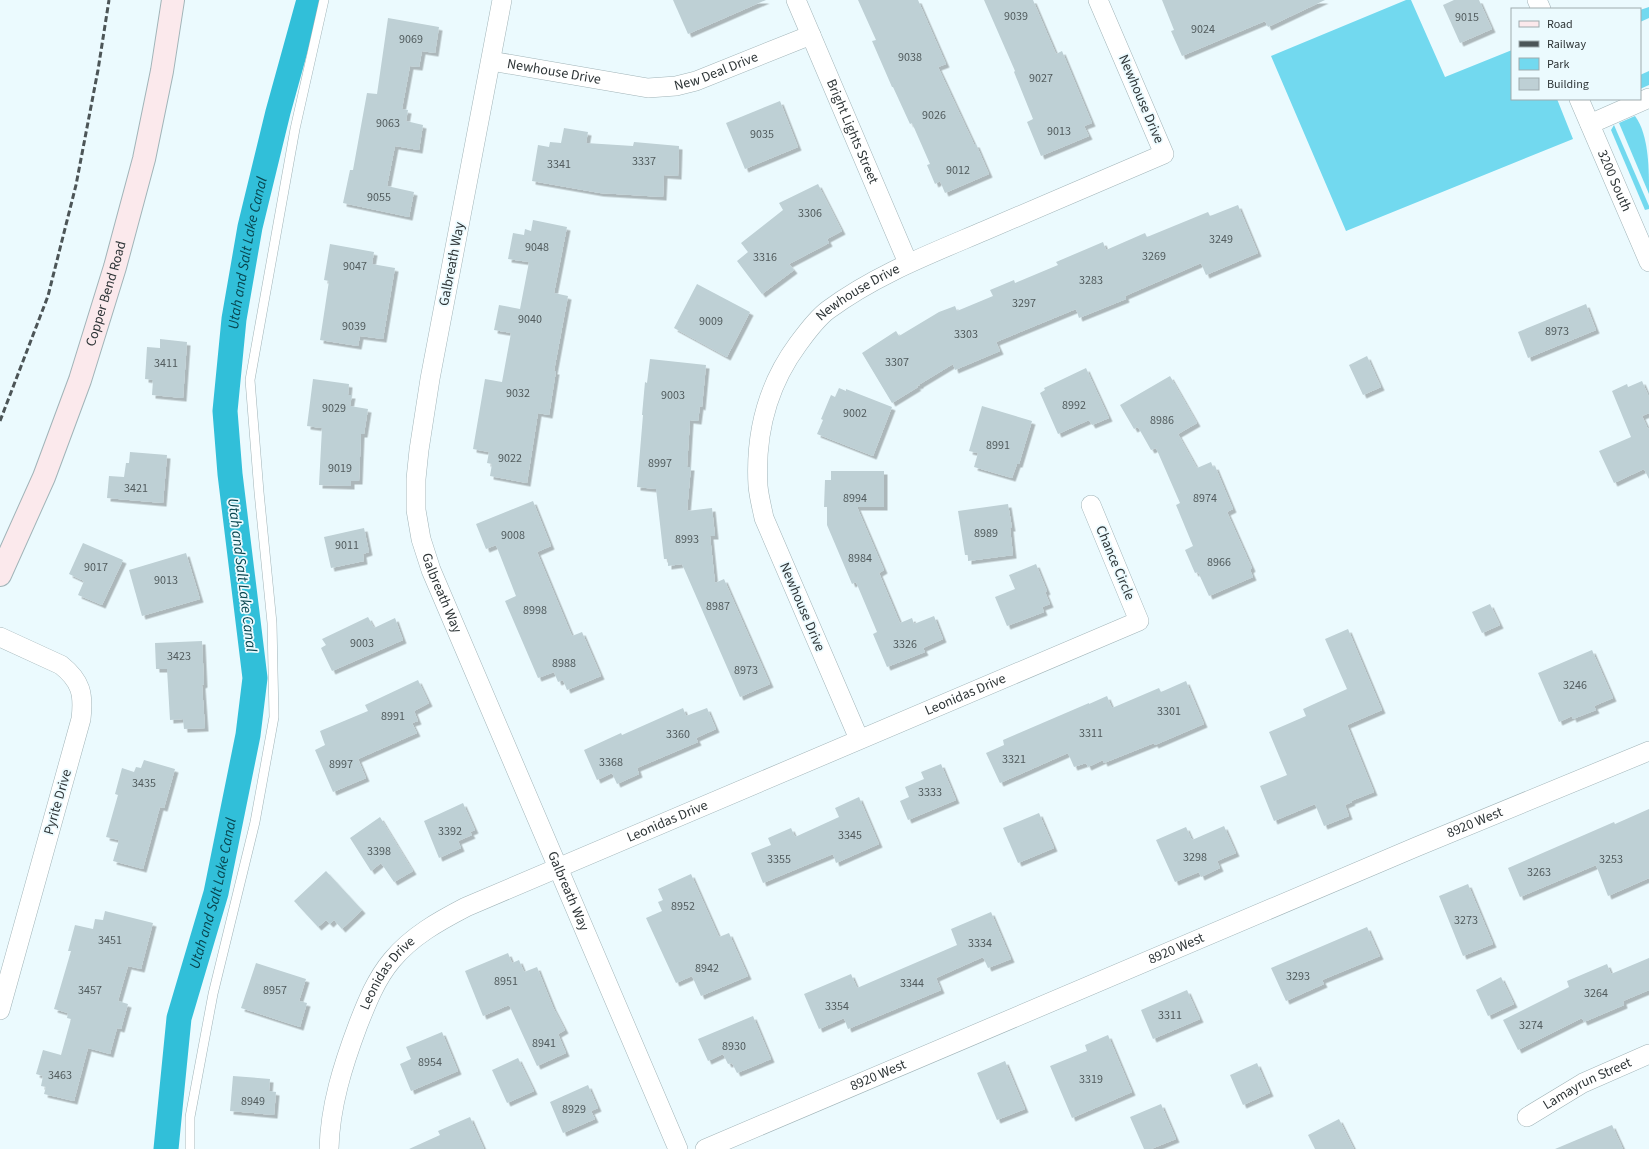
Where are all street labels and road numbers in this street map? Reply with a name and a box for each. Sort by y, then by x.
street label: New Deal Drive [672,47,761,96]
street label: Newhouse Drive [1113,51,1169,147]
street label: Newhouse Drive [506,54,603,90]
street label: Bright Lights Street [821,76,883,187]
street label: 3200 South [1592,147,1636,215]
street label: Galbreath Way [434,220,470,308]
street label: Copper Bend Road [81,239,132,349]
street label: Newhouse Drive [812,259,903,326]
street label: Chance Circle [1090,523,1140,603]
street label: Galbreath Way [416,551,467,637]
street label: Newhouse Drive [774,559,830,655]
street label: Leonidas Drive [922,669,1009,721]
street label: Pyrite Drive [39,767,77,837]
street label: Leonidas Drive [624,795,711,848]
street label: 8920 West [1444,802,1506,843]
street label: Galbreath Way [542,848,594,935]
street label: 8920 West [1145,928,1208,970]
street label: Leonidas Drive [355,932,420,1013]
street label: Lamayrun Street [1539,1053,1635,1115]
street label: 8920 West [847,1055,909,1096]

